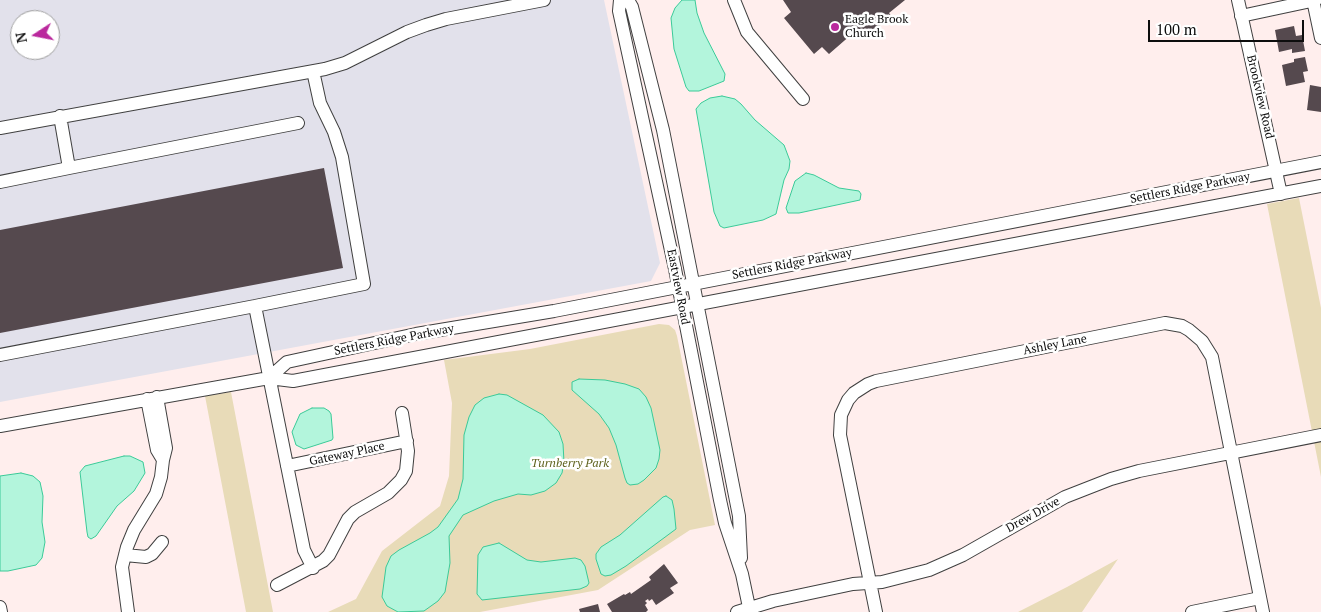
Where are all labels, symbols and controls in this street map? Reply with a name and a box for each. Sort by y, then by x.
north arrow [10,10,60,60]
scale bar [1151,10,1307,42]
place label: Eagle Brook Church [845,13,908,41]
text: 100 m [1156,19,1197,39]
marker: Eagle Brook Church [829,21,841,33]
text: N [10,31,31,45]
street label: Brookview Road [1243,54,1277,140]
street label: Settlers Ridge Parkway [1129,169,1251,207]
street label: Settlers Ridge Parkway [731,245,853,283]
street label: Eastview Road [664,248,692,326]
street label: Settlers Ridge Parkway [333,321,455,359]
street label: Ashley Lane [1022,332,1088,358]
street label: Gateway Place [308,439,386,469]
park label: Turnberry Park [531,457,609,471]
street label: Drew Drive [1004,494,1062,536]

